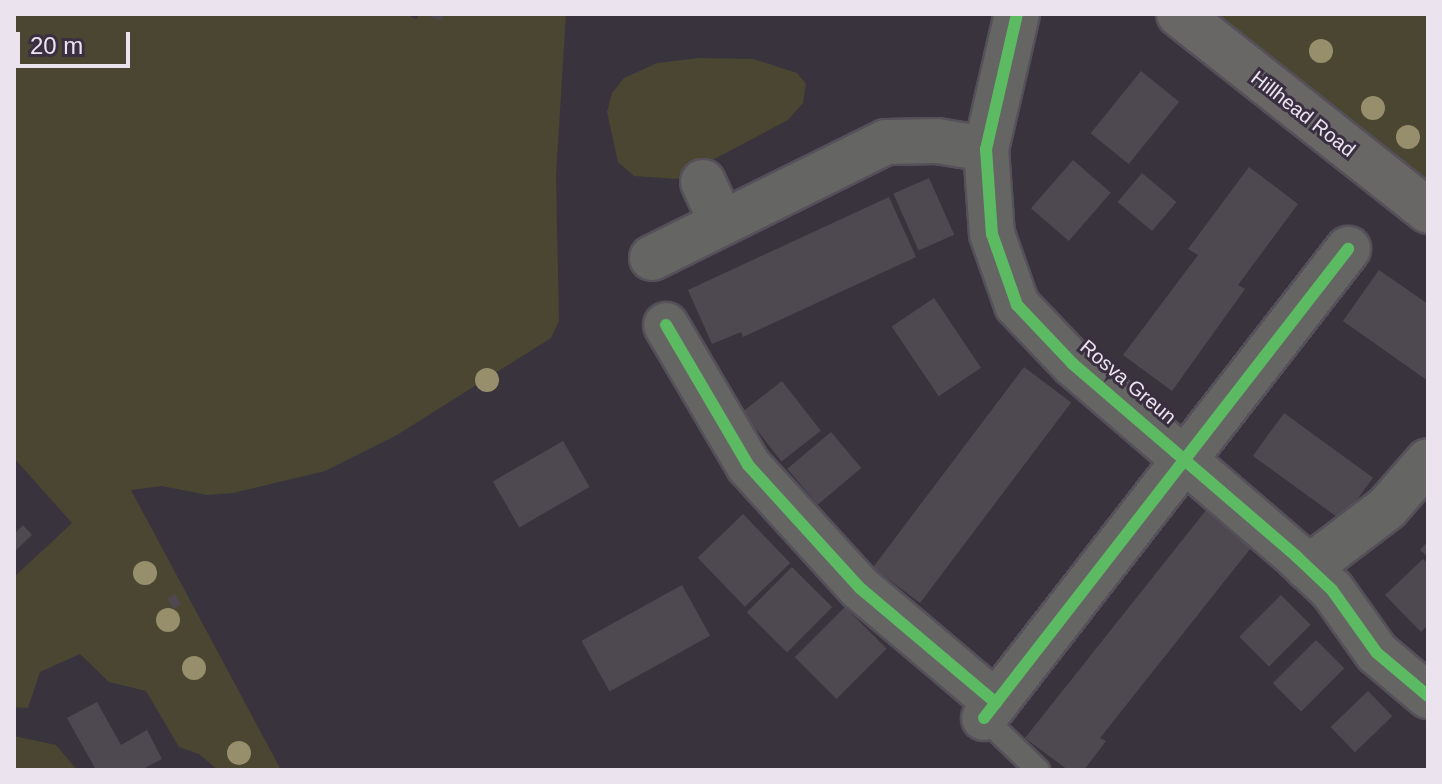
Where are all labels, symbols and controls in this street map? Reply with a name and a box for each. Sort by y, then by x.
scale bar [20,16,134,66]
text: 20 m [30,32,83,59]
street label: Hillhead Road [1246,66,1360,162]
street label: Rosva Greun [1075,335,1181,429]

